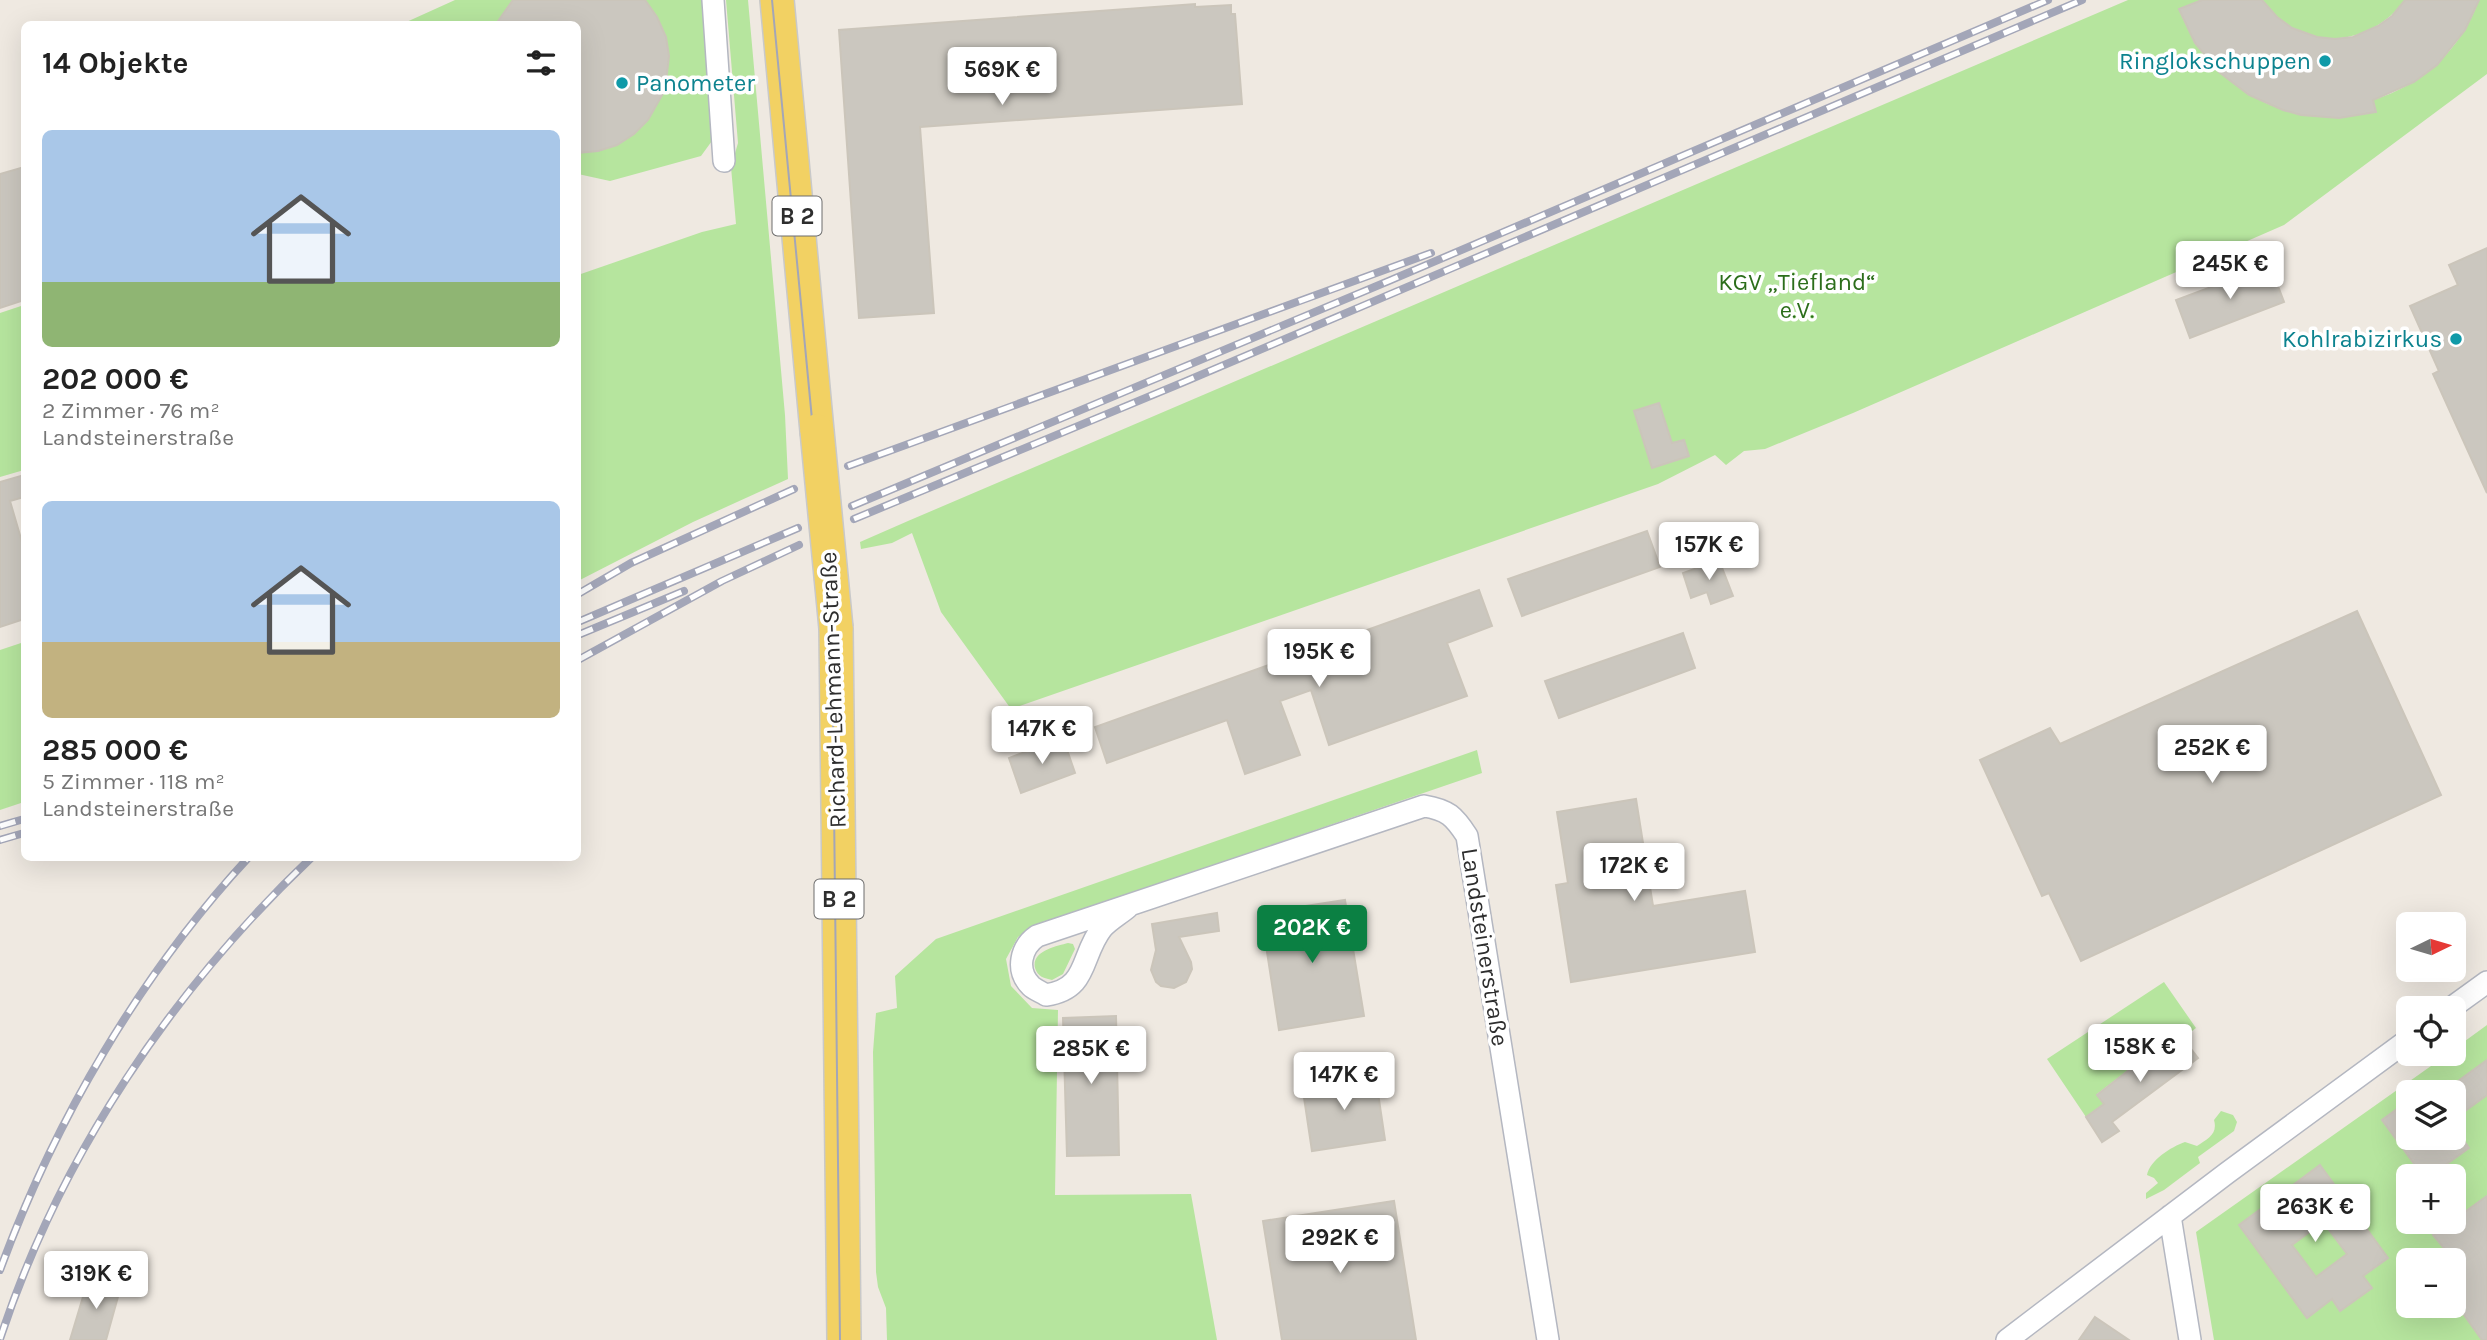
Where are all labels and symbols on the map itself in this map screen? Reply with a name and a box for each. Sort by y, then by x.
place label: Ringlokschuppen [2119,47,2311,75]
pin: 569K € [945,48,1059,107]
marker: Ringlokschuppen [2317,53,2333,69]
place label: Panometer [636,69,755,97]
marker: Panometer [614,75,630,91]
road number: B 2 [772,196,822,236]
pin: 245K € [2173,242,2287,301]
park label: KGV „Tiefland“ e.V. [1718,268,1876,324]
place label: Kohlrabizirkus [2282,325,2442,353]
marker: Kohlrabizirkus [2448,331,2464,347]
pin: 157K € [1652,522,1766,582]
street label: Richard-Lehmann-Straße [814,551,852,829]
pin: 195K € [1262,630,1376,689]
pin: 147K € [985,706,1099,766]
pin: 252K € [2155,726,2269,785]
pin: 172K € [1577,844,1691,903]
street label: Landsteinerstraße [1456,846,1514,1048]
road number: B 2 [814,879,864,918]
pin: 202K € [1255,906,1369,965]
north arrow [2396,912,2466,982]
pin: 158K € [2083,1024,2197,1084]
pin: 285K € [1034,1026,1148,1086]
pin: 147K € [1287,1052,1401,1112]
pin: 263K € [2258,1184,2372,1244]
pin: 292K € [1283,1216,1397,1275]
pin: 319K € [39,1252,153,1311]

